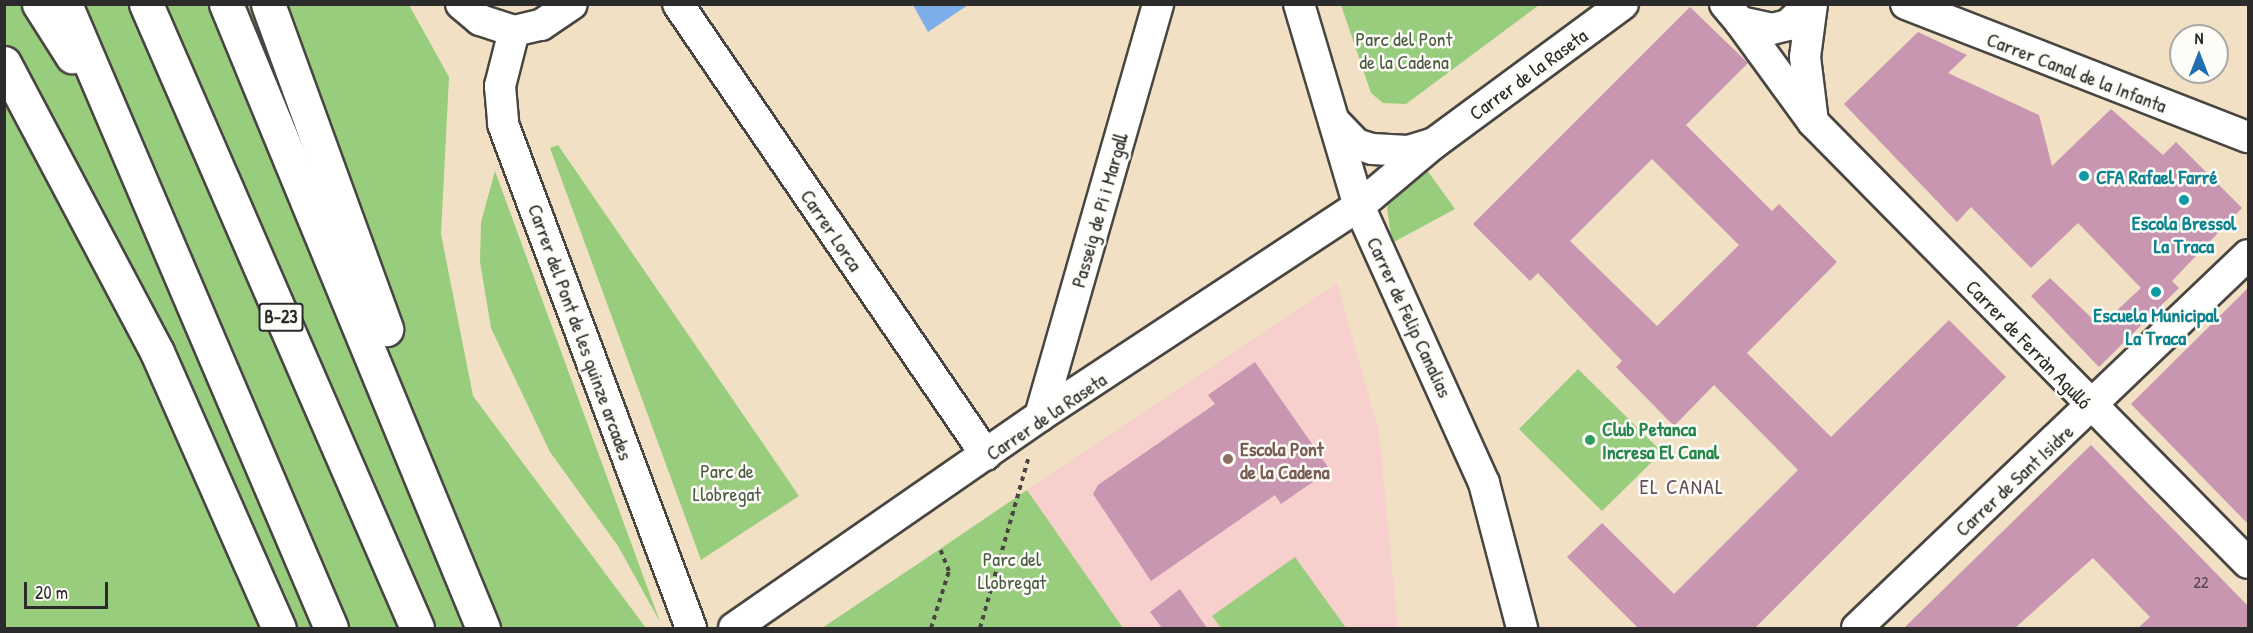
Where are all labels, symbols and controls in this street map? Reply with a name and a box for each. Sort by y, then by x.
street label: Carrer de la Raseta [1464,23,1592,125]
north arrow [2169,24,2229,84]
park label: Parc del Pont de la Cadena [1356,27,1452,74]
street label: Carrer Canal de la Infanta [1984,27,2170,117]
text: N [2195,27,2203,49]
street label: Passeig de Pi i Margall [1065,130,1133,290]
place label: CFA Rafael Farré [2096,164,2217,188]
marker: CFA Rafael Farré [2077,169,2091,183]
street label: Carrer Lorca [796,185,868,275]
marker: Escola Bressol La Traca [2177,193,2191,207]
street label: Carrer del Pont de les quinze arcades [523,201,639,463]
place label: Escola Bressol La Traca [2132,210,2236,257]
street label: Carrer de Felip Canalias [1362,233,1458,401]
street label: Carrer de Ferràn Agulló [1961,274,2097,414]
marker: Escuela Municipal La Traca [2149,285,2163,299]
road number: B-23 [258,302,304,332]
place label: Escuela Municipal La Traca [2093,302,2219,349]
street label: Carrer de la Raseta [981,367,1111,465]
place label: Club Petanca Incresa El Canal [1602,416,1719,463]
street label: Carrer de Sant Isidre [1950,419,2078,541]
marker: Club Petanca Incresa El Canal [1583,433,1597,447]
place label: Escola Pont de la Cadena [1240,436,1330,483]
marker: Escola Pont de la Cadena [1221,452,1235,466]
park label: Parc de Llobregat [693,458,761,505]
district label: EL CANAL [1640,474,1724,500]
park label: Parc del Llobregat [978,547,1046,594]
scale bar [27,570,111,608]
house number: 22 [2194,572,2208,592]
text: 20 m [35,580,68,605]

